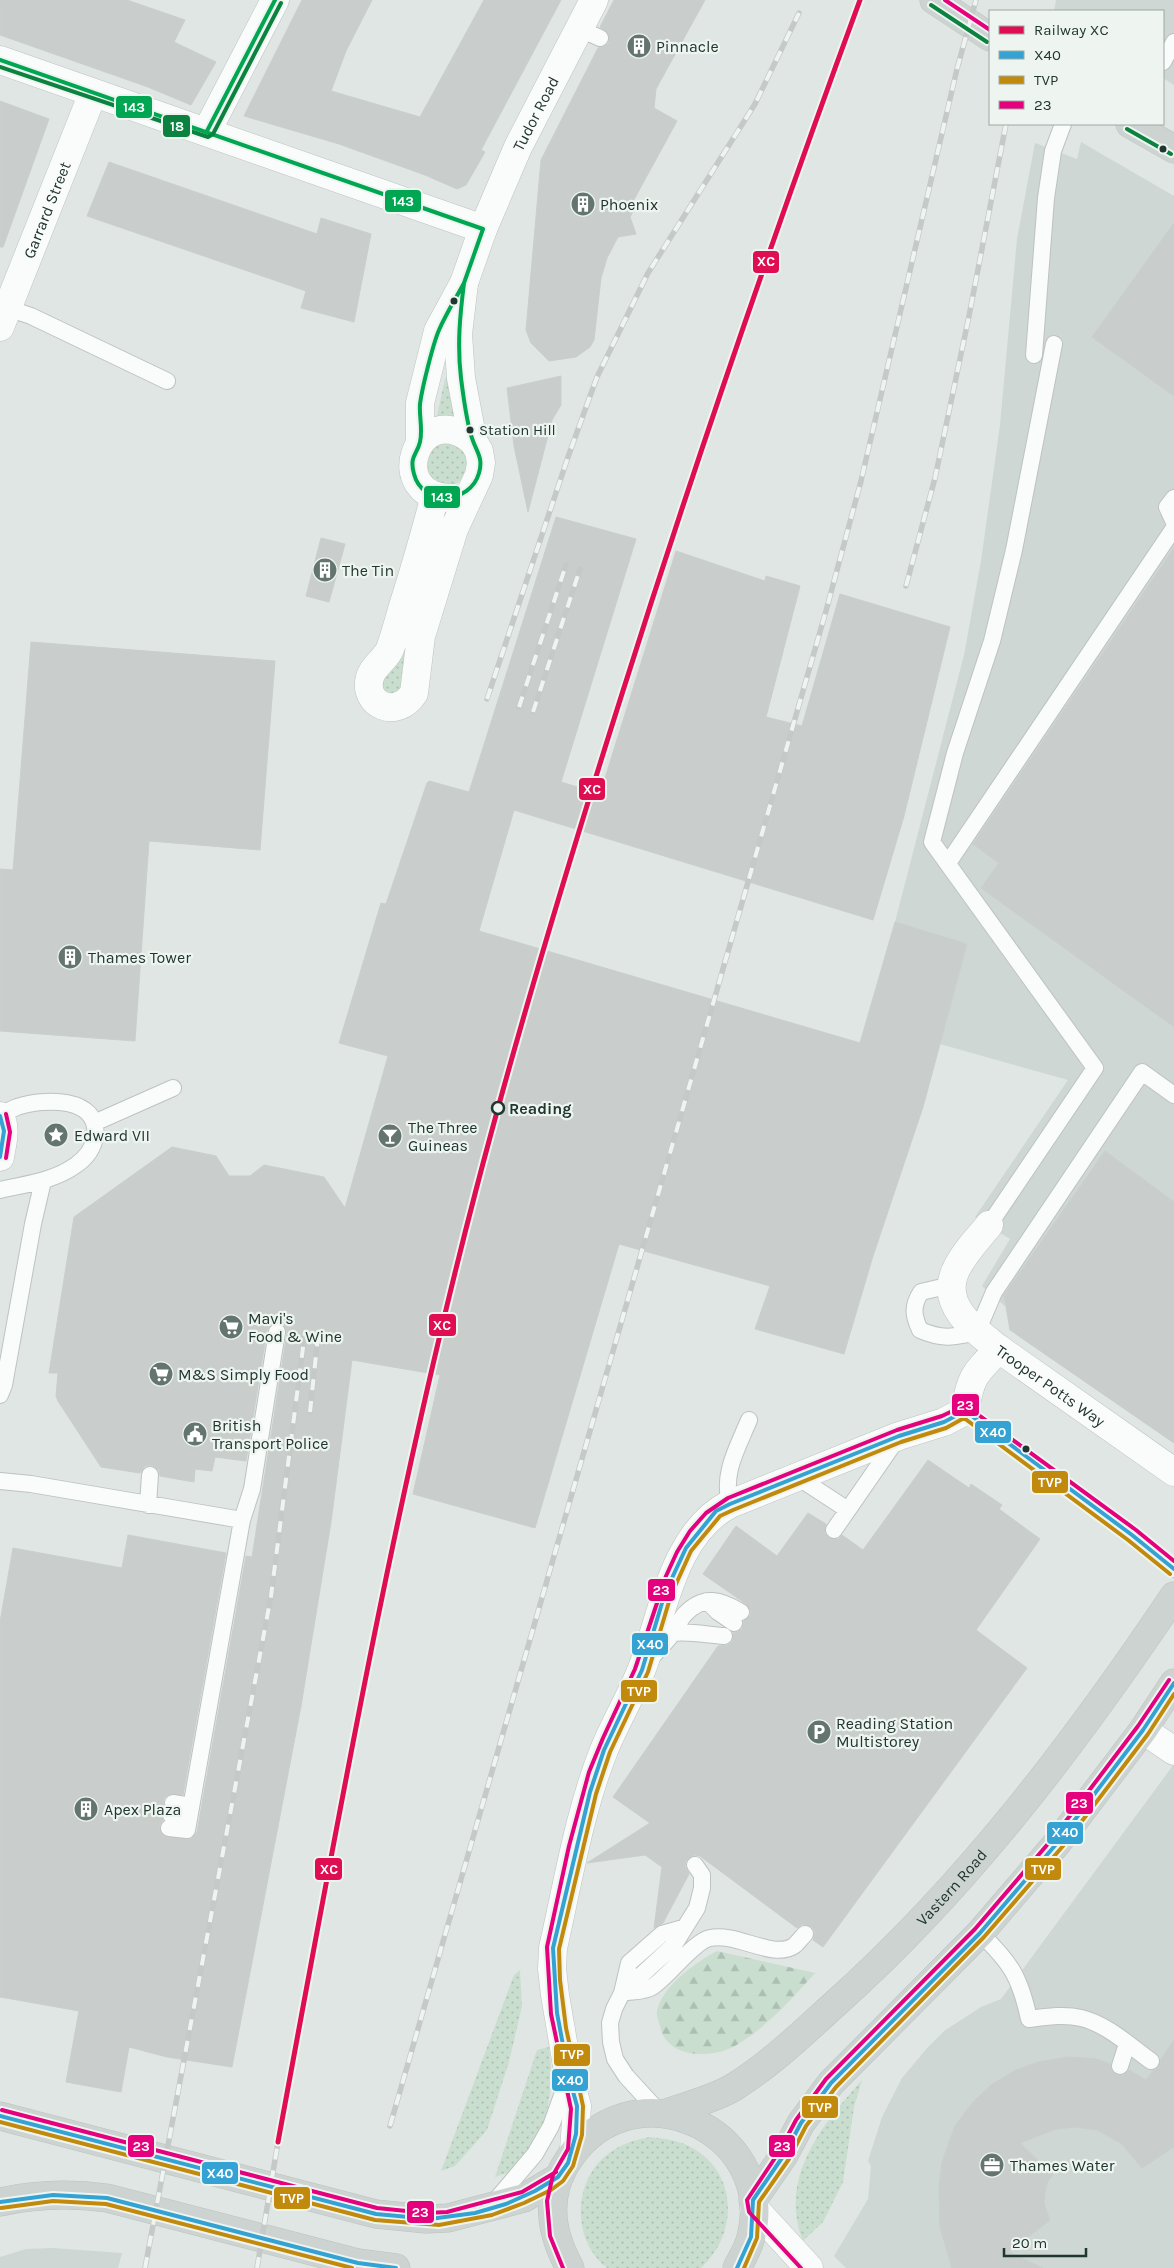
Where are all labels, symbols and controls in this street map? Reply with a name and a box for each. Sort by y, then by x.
legend [989,10,1164,125]
text: Railway XC [1034,21,1109,39]
building icon: Pinnacle [626,33,652,59]
place label: Pinnacle [656,37,719,56]
text: X40 [1034,46,1061,64]
text: TVP [1034,71,1058,89]
street label: Tudor Road [508,73,562,154]
line badge: 143 [115,95,153,119]
text: 23 [1034,96,1052,114]
text: 143 [123,99,145,116]
line badge: 18 [162,114,191,138]
text: 18 [170,118,184,135]
unlabelled marker [1158,144,1168,154]
street label: Garrard Street [19,159,74,261]
line badge: 143 [384,189,422,213]
building icon: Phoenix [570,191,596,217]
text: 143 [392,193,414,210]
place label: Phoenix [600,195,658,214]
line badge: XC [752,250,780,274]
text: XC [757,253,775,270]
unlabelled marker [449,296,459,306]
place label: Station Hill [479,421,556,439]
marker: Station Hill [465,425,475,435]
line badge: 143 [423,485,461,509]
text: 143 [431,489,453,506]
building icon: The Tin [312,557,338,583]
place label: The Tin [342,561,394,580]
line badge: XC [578,777,606,801]
text: XC [583,781,601,798]
building icon: Thames Tower [57,944,83,970]
place label: Thames Tower [88,948,191,967]
place label: Reading [509,1099,572,1118]
marker: Reading [491,1101,505,1115]
place label: The Three Guineas [408,1118,478,1155]
place icon: Edward VII [43,1122,69,1148]
bar icon: The Three Guineas [377,1123,403,1149]
place label: Edward VII [74,1126,150,1145]
place label: Mavi's Food & Wine [248,1309,342,1346]
line badge: XC [428,1313,457,1337]
supermarket icon: Mavi's Food & Wine [218,1314,244,1340]
text: XC [433,1317,451,1334]
street label: Trooper Potts Way [992,1340,1110,1431]
supermarket icon: M&S Simply Food [148,1361,174,1387]
place label: M&S Simply Food [178,1365,309,1384]
line badge: 23 [951,1393,980,1417]
text: 23 [956,1397,974,1414]
place label: British Transport Police [212,1416,329,1453]
line badge: X40 [974,1420,1012,1444]
public building icon: British Transport Police [182,1421,208,1447]
text: X40 [980,1424,1007,1441]
unlabelled marker [1021,1444,1031,1454]
line badge: TVP [1031,1470,1069,1494]
text: TVP [1038,1474,1062,1491]
line badge: 23 [647,1578,676,1602]
text: 23 [652,1582,670,1599]
line badge: X40 [631,1632,669,1656]
text: X40 [637,1636,664,1653]
line badge: TVP [620,1679,658,1703]
text: TVP [627,1683,651,1700]
place label: Reading Station Multistorey [836,1714,953,1751]
parking icon: Reading Station Multistorey [806,1719,832,1745]
line badge: 23 [1065,1791,1094,1815]
text: 23 [1070,1795,1088,1812]
building icon: Apex Plaza [73,1796,99,1822]
place label: Apex Plaza [104,1800,181,1819]
line badge: X40 [1046,1821,1084,1845]
text: X40 [1052,1824,1079,1841]
street label: Vastern Road [912,1845,991,1929]
line badge: XC [314,1857,343,1881]
line badge: TVP [1024,1857,1062,1881]
text: XC [320,1861,338,1878]
text: TVP [1031,1861,1055,1878]
line badge: TVP [553,2043,591,2067]
text: TVP [560,2046,584,2063]
line badge: X40 [551,2068,589,2092]
text: X40 [557,2072,584,2089]
line badge: TVP [801,2095,839,2119]
text: TVP [808,2099,832,2116]
line badge: 23 [127,2134,155,2158]
line badge: 23 [768,2134,796,2158]
text: 23 [132,2138,150,2155]
text: 23 [773,2138,791,2155]
office icon: Thames Water [979,2152,1005,2178]
place label: Thames Water [1010,2156,1115,2175]
line badge: X40 [201,2161,239,2185]
text: X40 [207,2165,234,2182]
line badge: TVP [273,2186,311,2210]
text: TVP [280,2190,304,2207]
line badge: 23 [406,2200,435,2224]
text: 23 [411,2204,429,2221]
scale bar [1004,2226,1086,2258]
text: 20 m [1012,2234,1047,2252]

